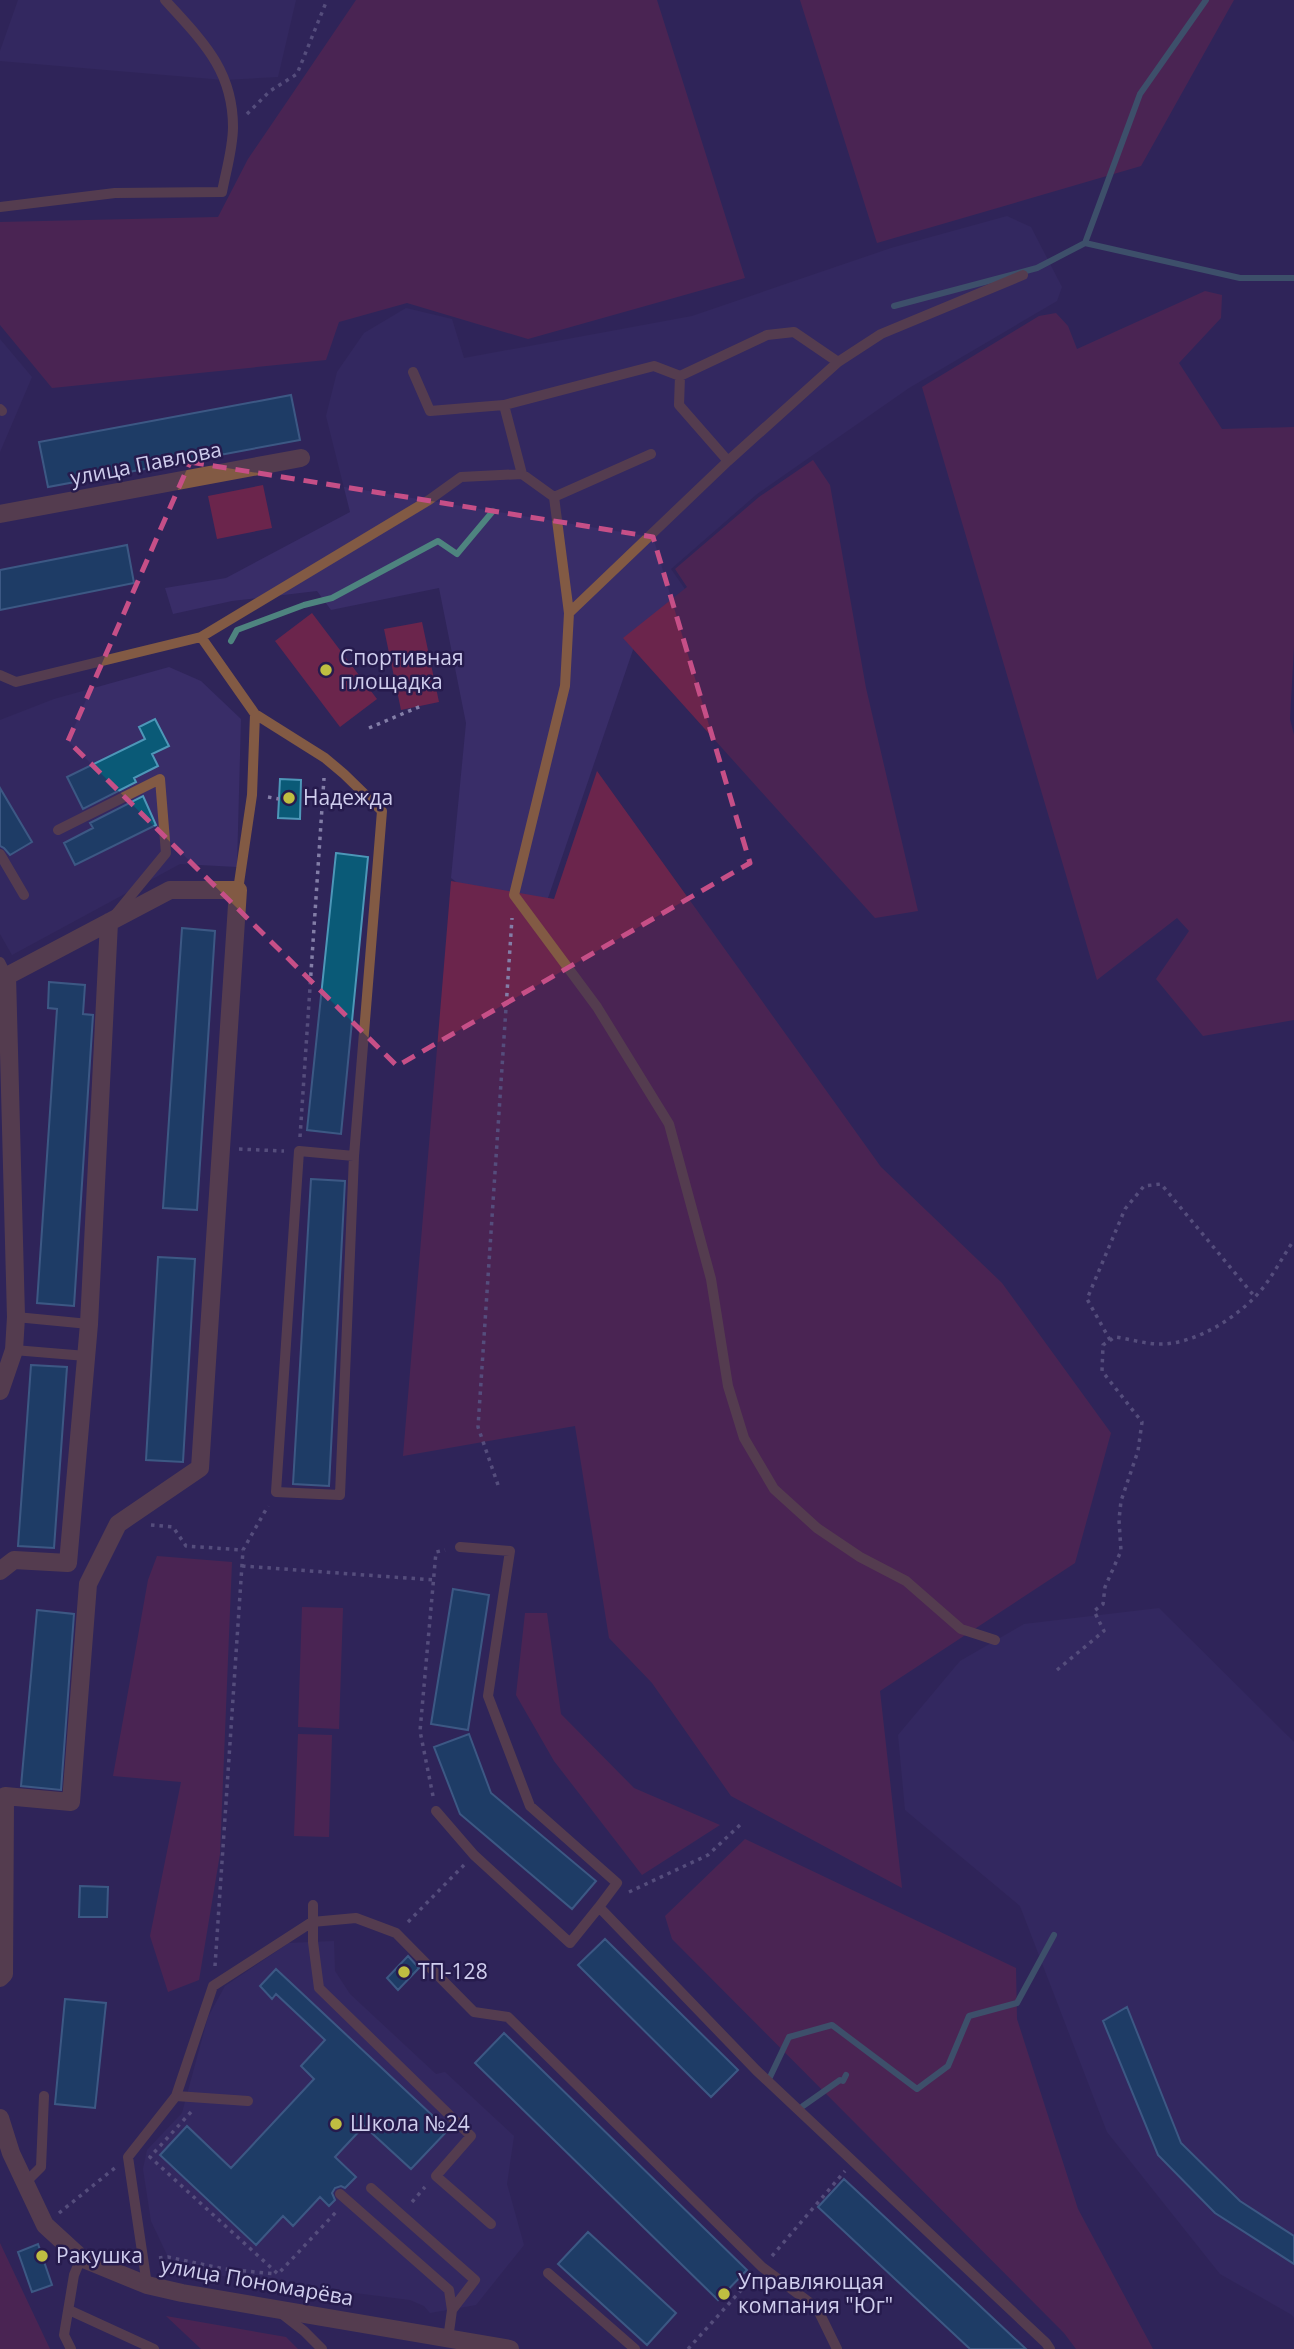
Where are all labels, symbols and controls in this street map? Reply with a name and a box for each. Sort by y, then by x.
street label: улица Павлова [68,435,224,491]
place label: Спортивная площадка [340,643,464,695]
marker: Спортивная площадка [318,662,334,678]
place label: Надежда [303,783,393,811]
marker: Надежда [281,790,297,806]
place label: ТП-128 [418,1957,488,1985]
marker: ТП-128 [396,1964,412,1980]
place label: Школа №24 [350,2109,470,2137]
marker: Школа №24 [328,2116,344,2132]
place label: Ракушка [56,2241,143,2269]
marker: Ракушка [34,2248,50,2264]
street label: улица Пономарёва [159,2250,356,2312]
place label: Управляющая компания "Юг" [738,2267,893,2319]
marker: Управляющая компания "Юг" [716,2286,732,2302]

